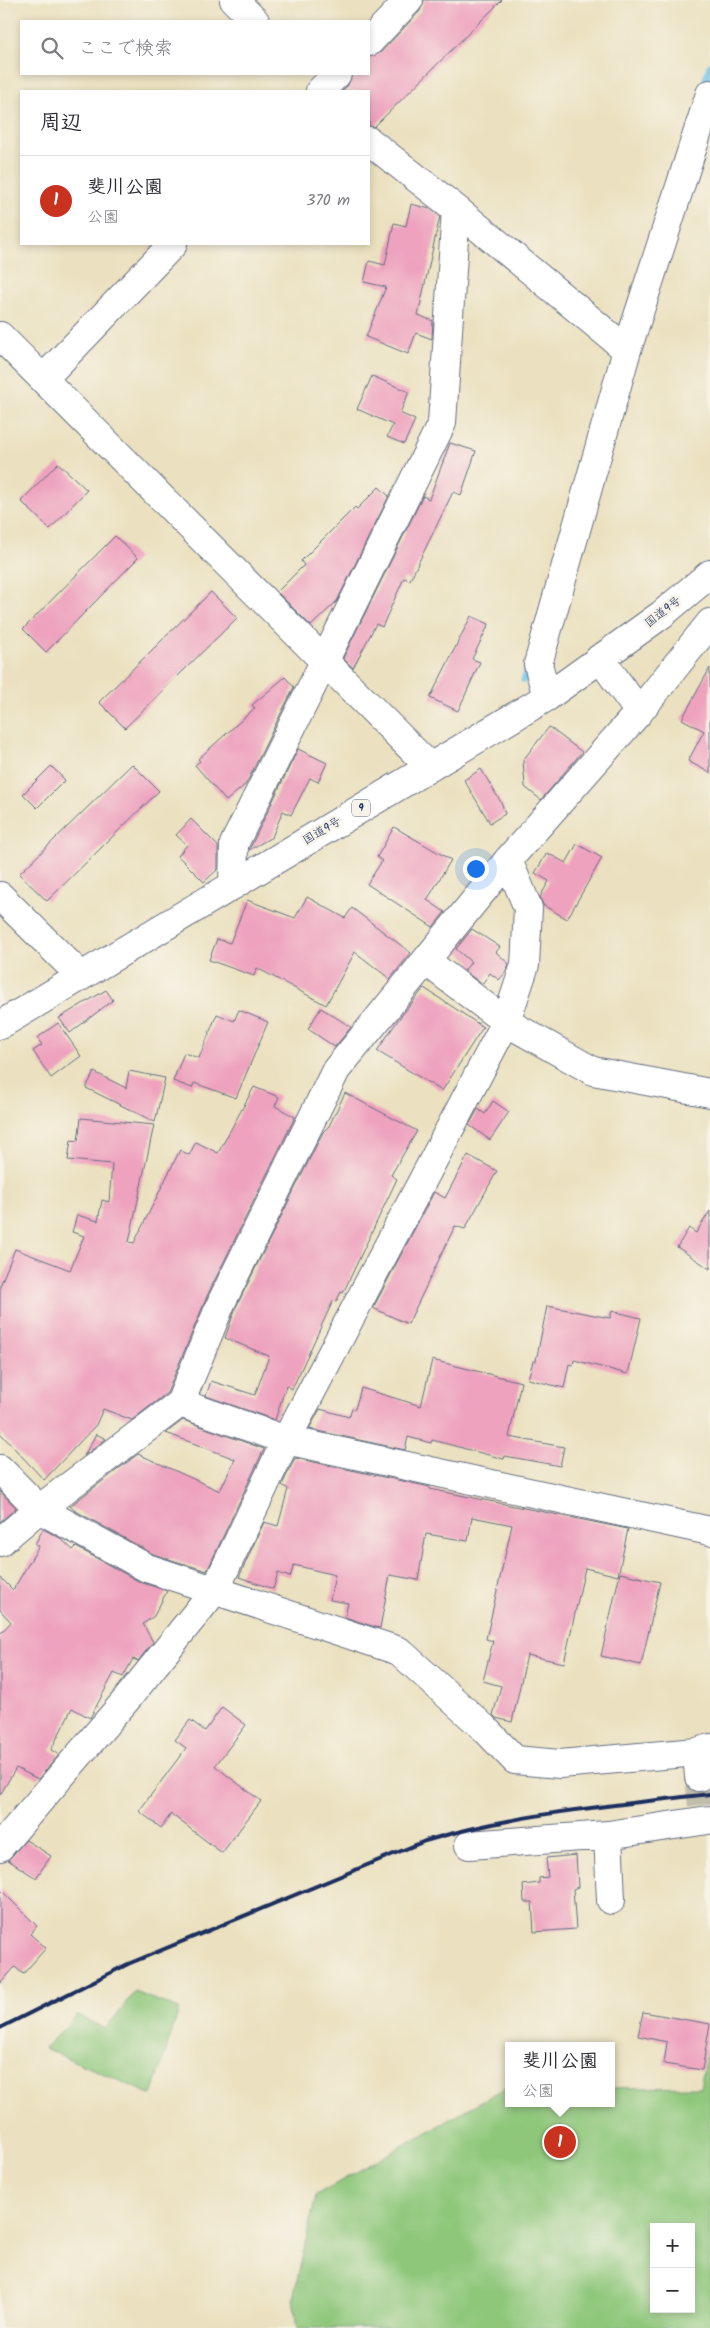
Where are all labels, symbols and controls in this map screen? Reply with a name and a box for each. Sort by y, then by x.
search box [20,20,370,75]
icon: search [38,34,66,62]
text: ここで検索 [78,34,173,64]
text: 周辺 [40,107,82,140]
text: 斐川公園 [87,173,163,203]
text: 1 [54,188,58,213]
text: 370 m [306,188,350,213]
text: 公園 [87,205,119,230]
street label: 国道9号 [641,592,685,632]
road number: 9 [352,800,370,816]
street label: 国道9号 [299,812,345,850]
your location [463,856,489,882]
popup [505,2042,615,2107]
text: 斐川公園 [522,2047,598,2077]
text: 公園 [522,2079,554,2104]
pin: 1 [544,2123,576,2161]
map controls [650,2223,695,2313]
button: + [650,2223,695,2268]
button: − [650,2268,695,2313]

